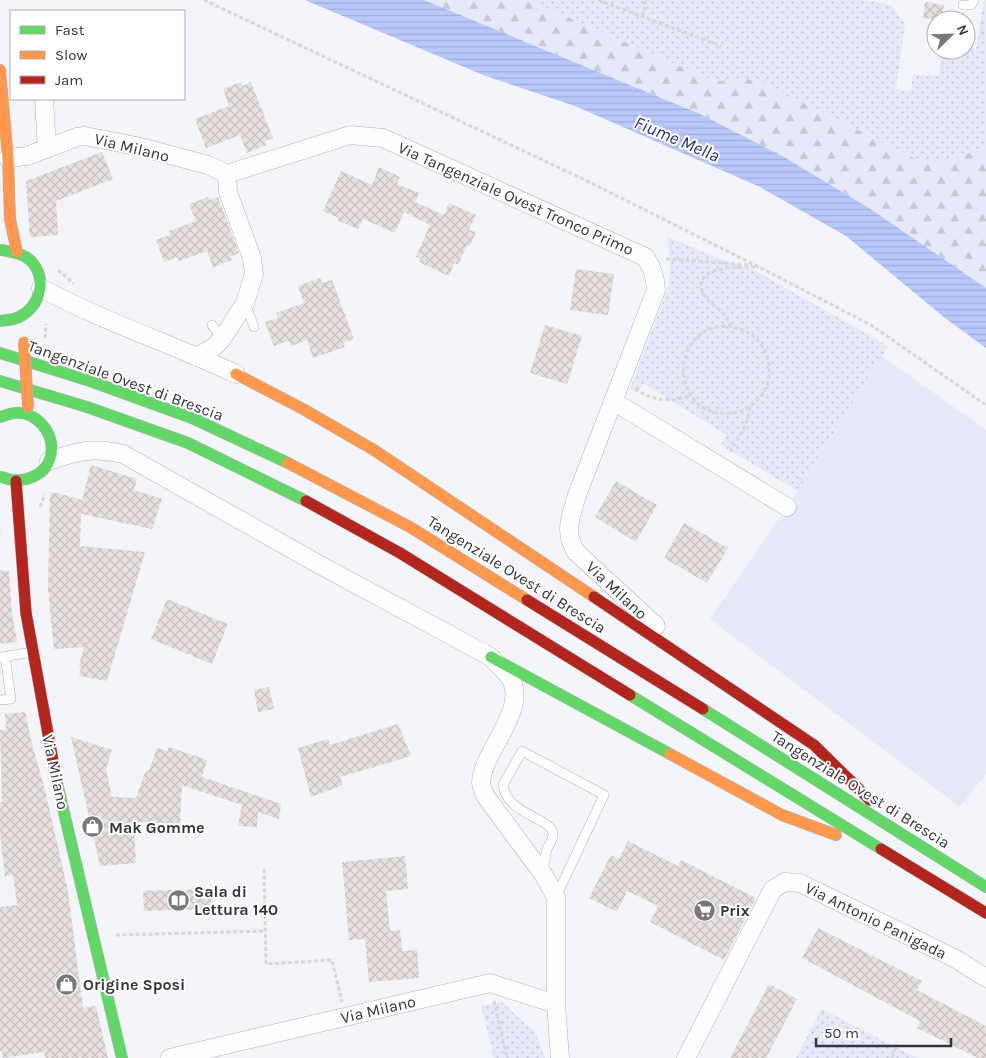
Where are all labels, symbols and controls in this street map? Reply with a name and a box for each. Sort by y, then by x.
legend [10,10,185,100]
north arrow [926,10,976,60]
text: Fast [55,21,85,39]
text: N [953,22,972,38]
text: Slow [55,46,87,64]
text: Jam [55,71,83,89]
water label: Fiume Mella [631,111,723,167]
street label: Via Milano [93,129,171,166]
street label: Via Tangenziale Ovest Tronco Primo [395,138,636,259]
street label: Tangenziale Ovest di Brescia [25,336,226,425]
street label: Tangenziale Ovest di Brescia [424,512,609,637]
street label: Via Milano [582,557,651,623]
street label: Tangenziale Ovest di Brescia [768,727,953,852]
street label: Via Milano [38,733,73,811]
shop icon: Mak Gomme [81,815,105,839]
place label: Mak Gomme [109,818,205,837]
street label: Via Antonio Panigada [802,878,950,963]
place label: Sala di Lettura 140 [194,882,278,919]
library icon: Sala di Lettura 140 [166,888,190,912]
supermarket icon: Prix [692,898,716,922]
place label: Prix [720,901,750,920]
shop icon: Origine Sposi [55,972,79,996]
place label: Origine Sposi [83,975,185,994]
street label: Via Milano [339,992,417,1027]
scale bar [816,1016,951,1048]
text: 50 m [824,1024,859,1042]

